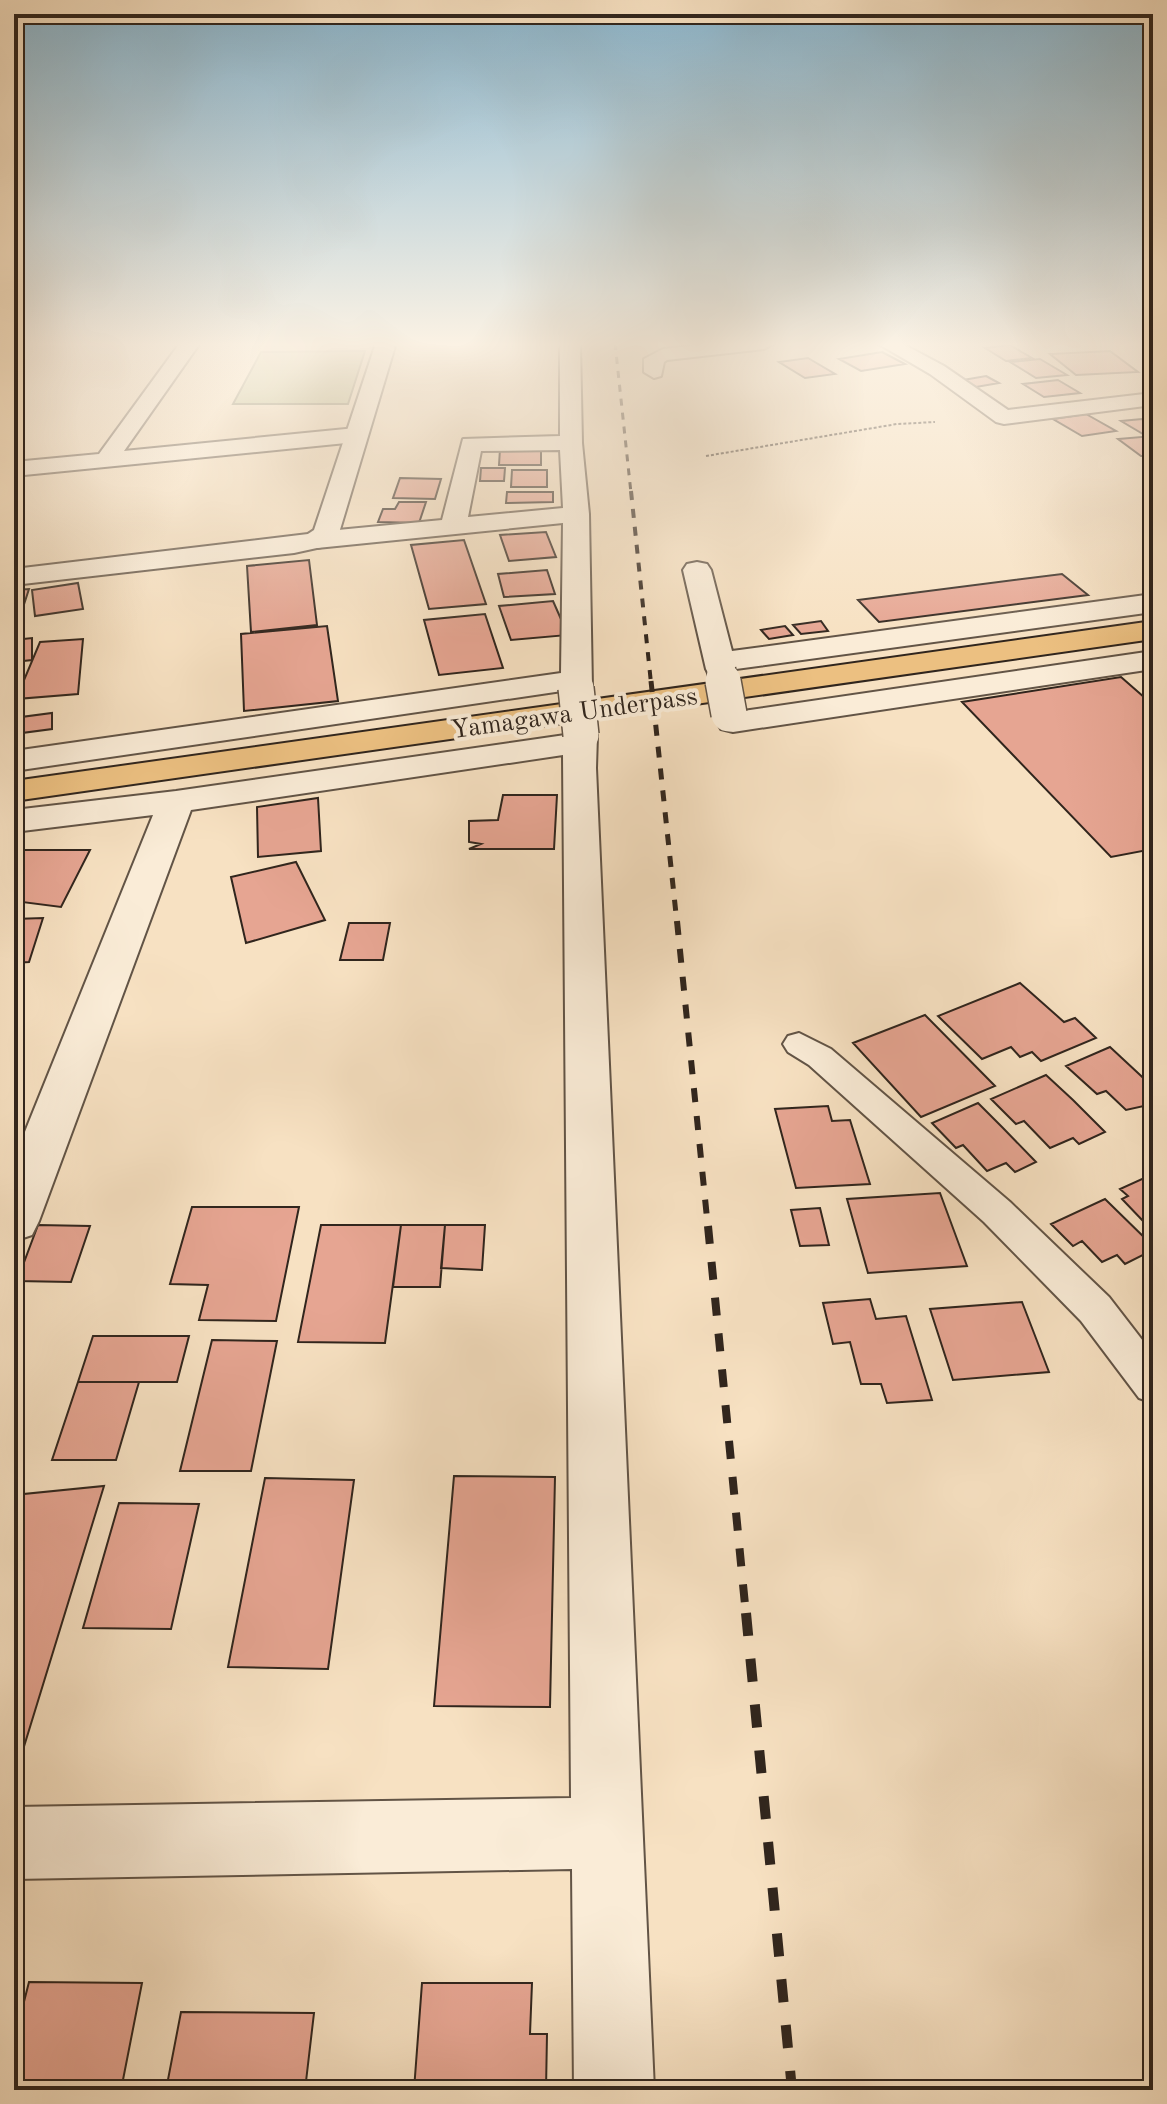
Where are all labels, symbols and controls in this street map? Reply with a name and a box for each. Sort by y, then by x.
street label: Yamagawa Underpass [449,684,699,744]

